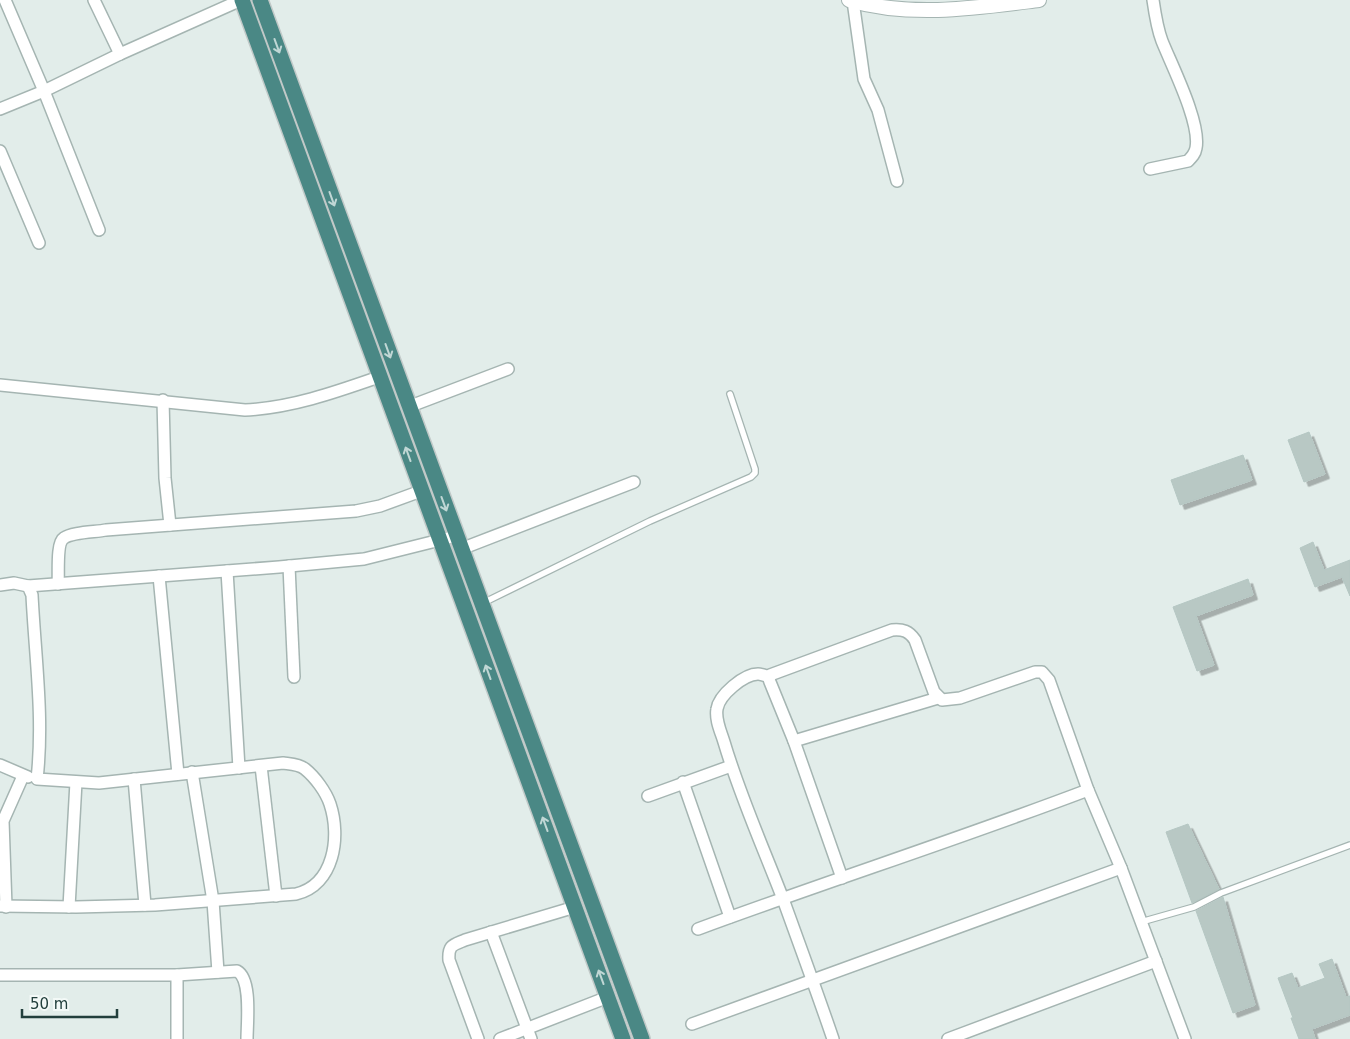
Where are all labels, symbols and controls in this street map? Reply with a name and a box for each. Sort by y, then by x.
one-way arrow [273,38,282,53]
one-way arrow [328,190,337,206]
one-way arrow [384,343,393,358]
one-way arrow [403,447,412,462]
one-way arrow [440,496,449,511]
one-way arrow [483,665,492,680]
one-way arrow [540,817,549,832]
one-way arrow [596,969,605,985]
scale bar [22,986,118,1018]
text: 50 m [30,995,68,1013]

